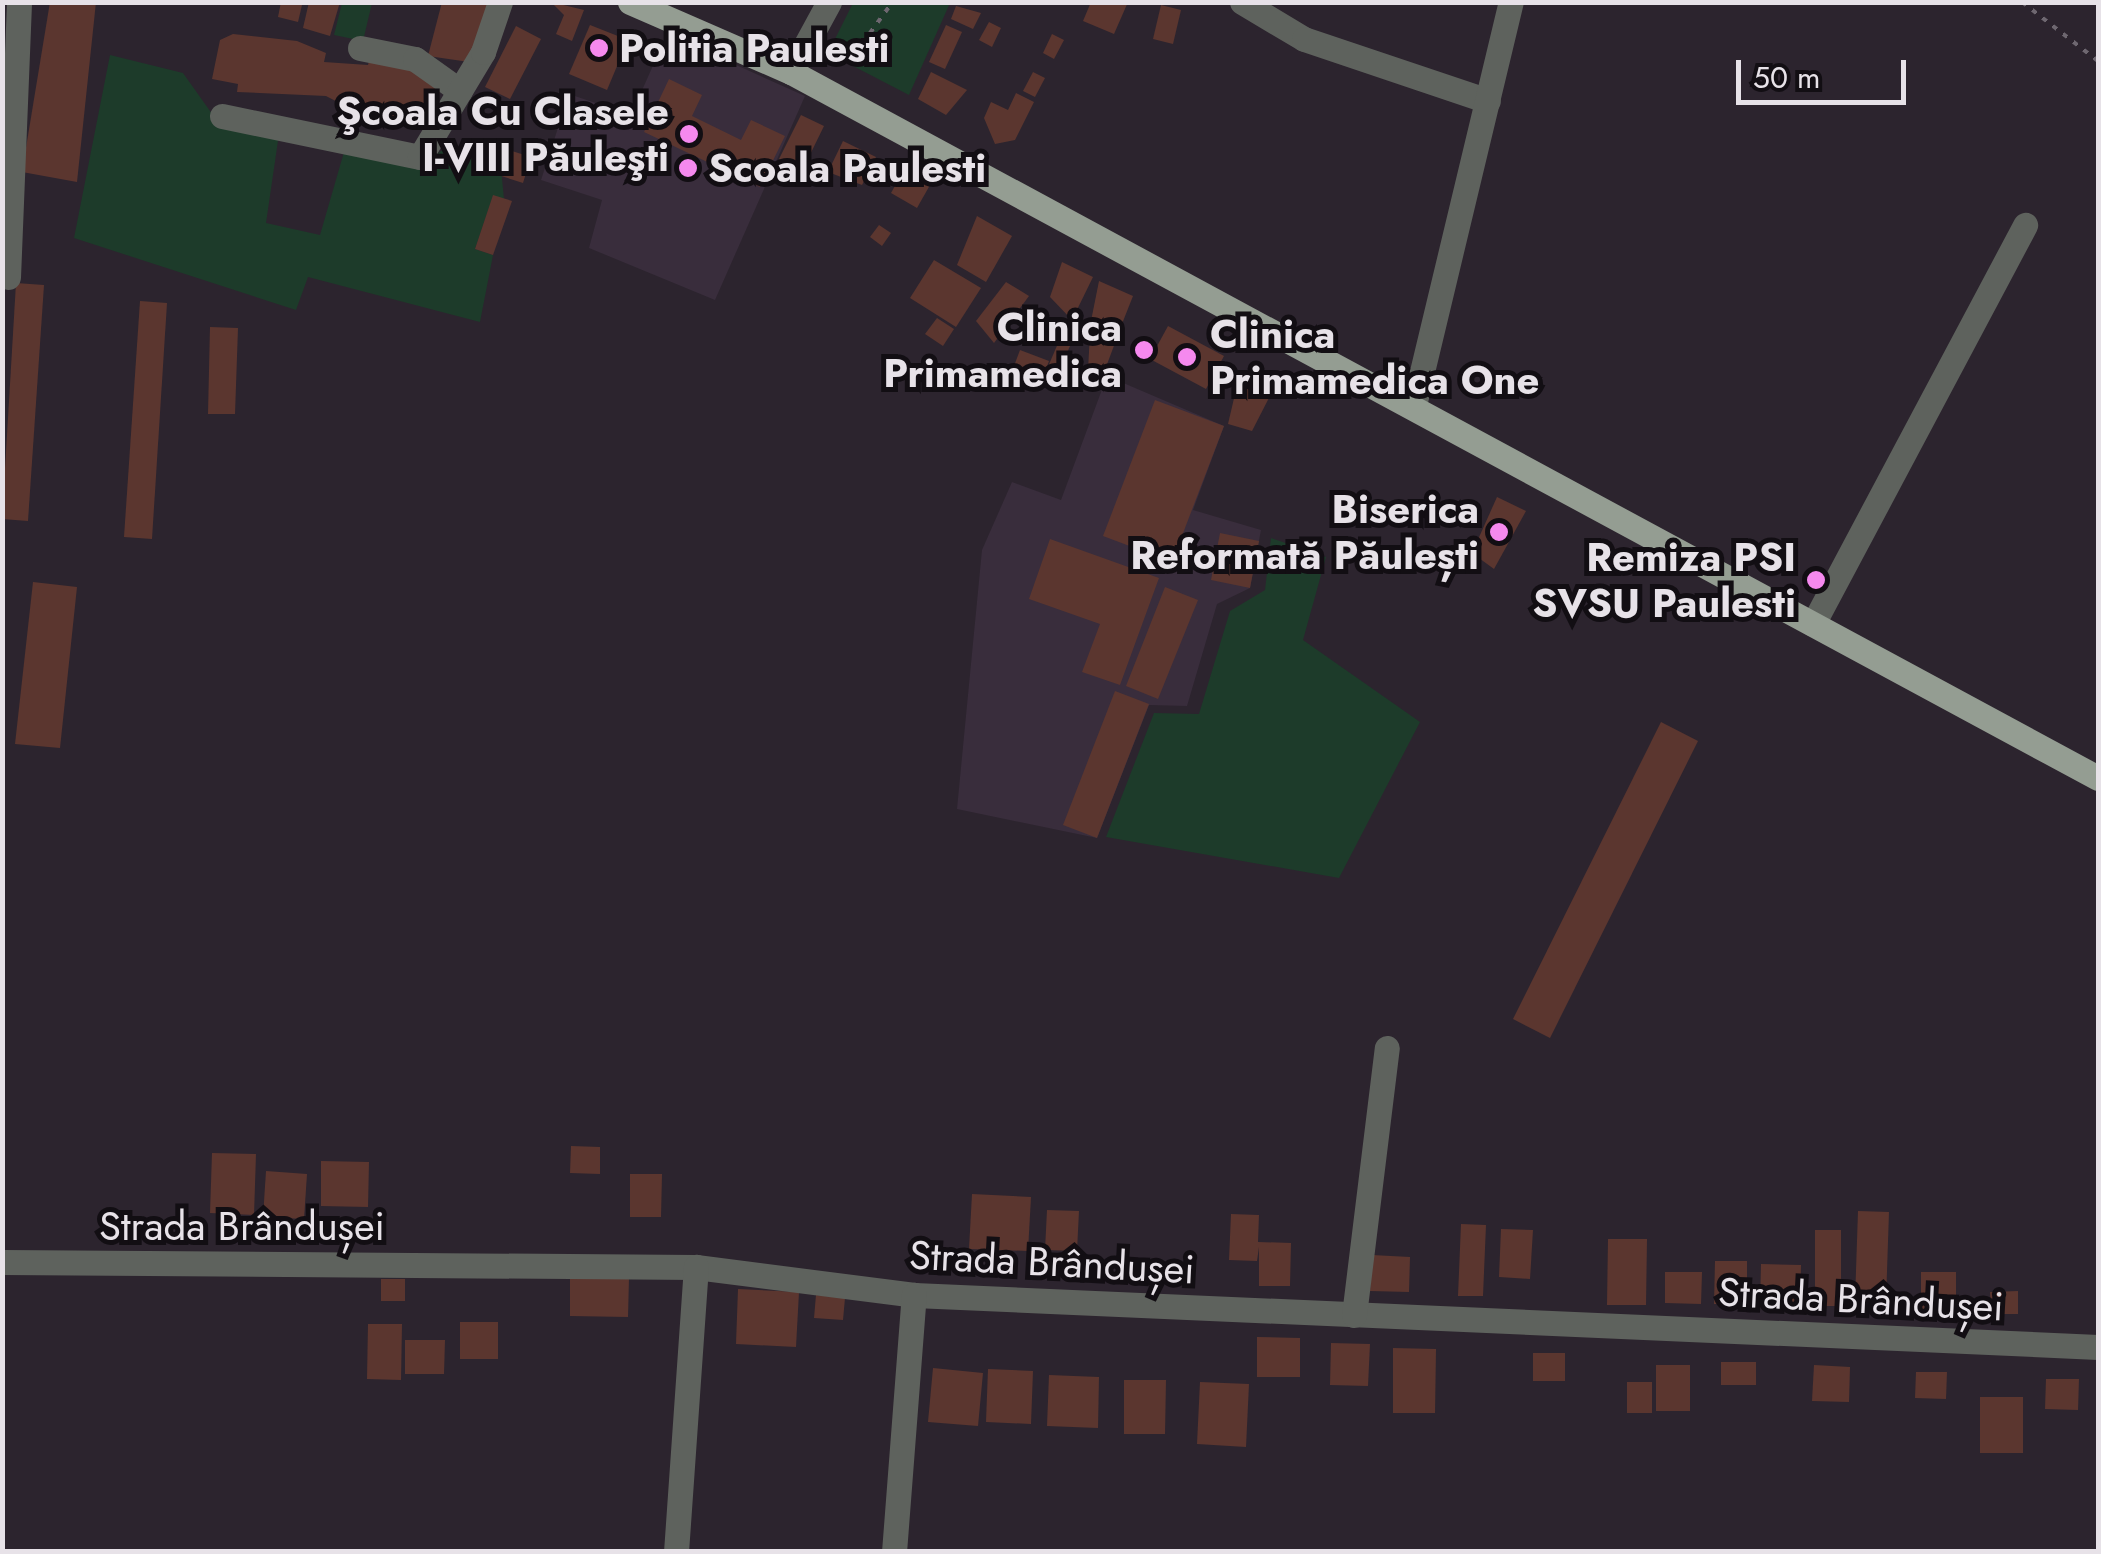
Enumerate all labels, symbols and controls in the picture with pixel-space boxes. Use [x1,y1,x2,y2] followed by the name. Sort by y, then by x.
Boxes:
[619,24,889,72] place label: Politia Paulesti
[588,37,610,59] marker: Politia Paulesti
[1741,40,1911,102] scale bar
[1753,56,1820,99] text: 50 m
[336,87,669,181] place label: Şcoala Cu Clasele I-VIII Păuleşti
[678,123,700,145] marker: Şcoala Cu Clasele I-VIII Păuleşti
[708,144,986,192] place label: Scoala Paulesti
[677,157,699,179] marker: Scoala Paulesti
[883,303,1122,397] place label: Clinica Primamedica
[1210,310,1539,404] place label: Clinica Primamedica One
[1131,337,1157,363] marker: Clinica Primamedica
[1174,344,1200,370] marker: Clinica Primamedica One
[1130,485,1479,579] place label: Biserica Reformată Păulești
[1488,521,1510,543] marker: Biserica Reformată Păulești
[1533,533,1796,627] place label: Remiza PSI SVSU Paulesti
[1805,569,1827,591] marker: Remiza PSI SVSU Paulesti
[99,1202,385,1250] street label: Strada Brândușei
[908,1231,1196,1293] street label: Strada Brândușei
[1717,1268,2005,1330] street label: Strada Brândușei

